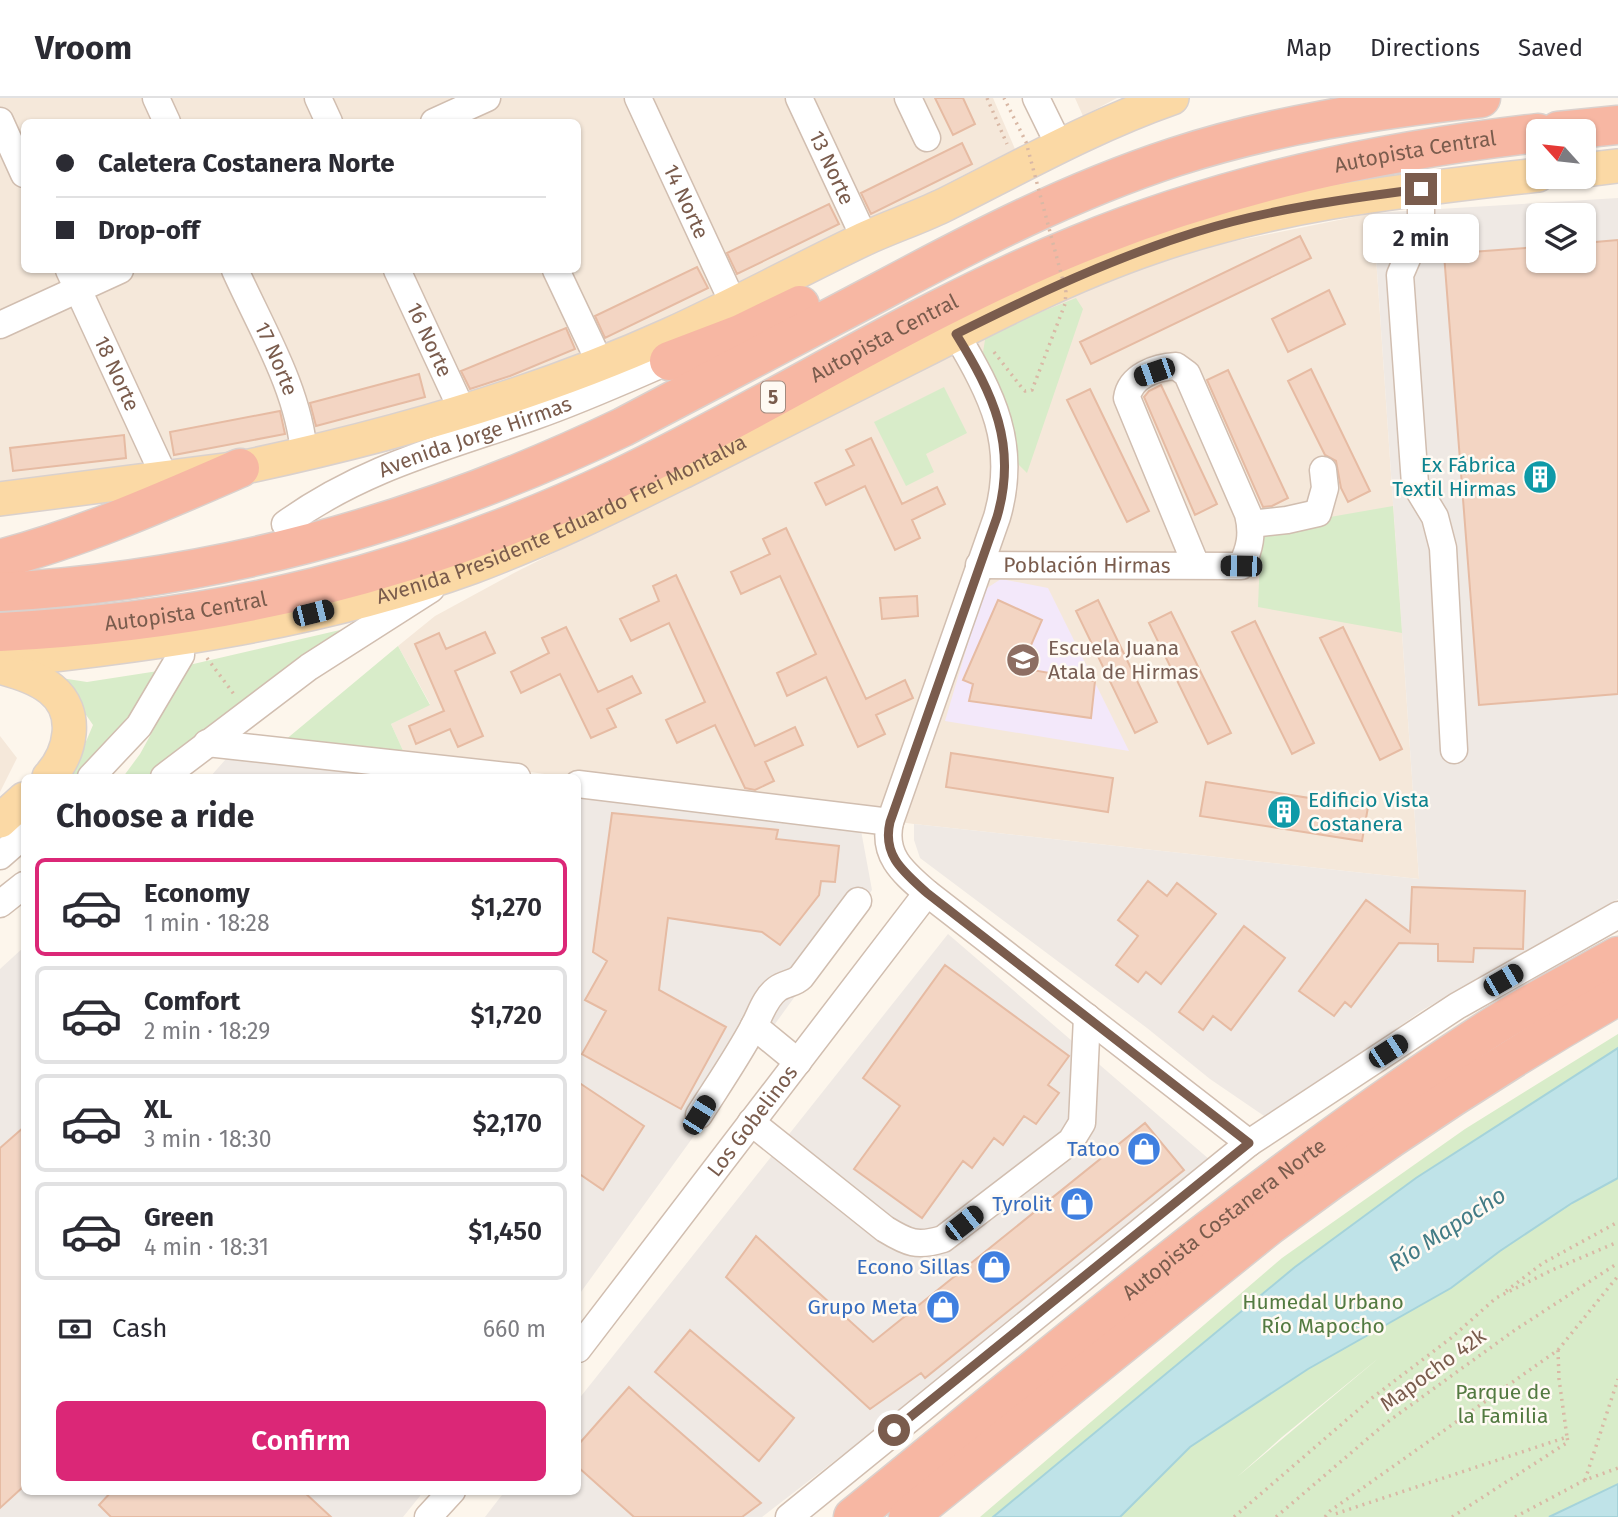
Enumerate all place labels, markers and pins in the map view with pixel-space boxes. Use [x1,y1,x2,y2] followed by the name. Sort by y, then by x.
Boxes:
[1392,452,1516,502] place label: Ex Fábrica Textil Hirmas
[1521,458,1559,496] building icon: Ex Fábrica Textil Hirmas
[1048,635,1199,685] place label: Escuela Juana Atala de Hirmas
[1004,641,1042,679] school or university icon: Escuela Juana Atala de Hirmas
[1308,787,1429,837] place label: Edificio Vista Costanera
[1265,793,1303,831] building icon: Edificio Vista Costanera
[1125,1130,1163,1168] shop icon: Tatoo
[1067,1136,1120,1162] place label: Tatoo
[1058,1185,1096,1223] shop icon: Tyrolit
[992,1191,1052,1217] place label: Tyrolit
[975,1248,1013,1286] shop icon: Econo Sillas
[857,1254,970,1280] place label: Econo Sillas
[924,1288,962,1326] shop icon: Grupo Meta
[807,1294,918,1320] place label: Grupo Meta

